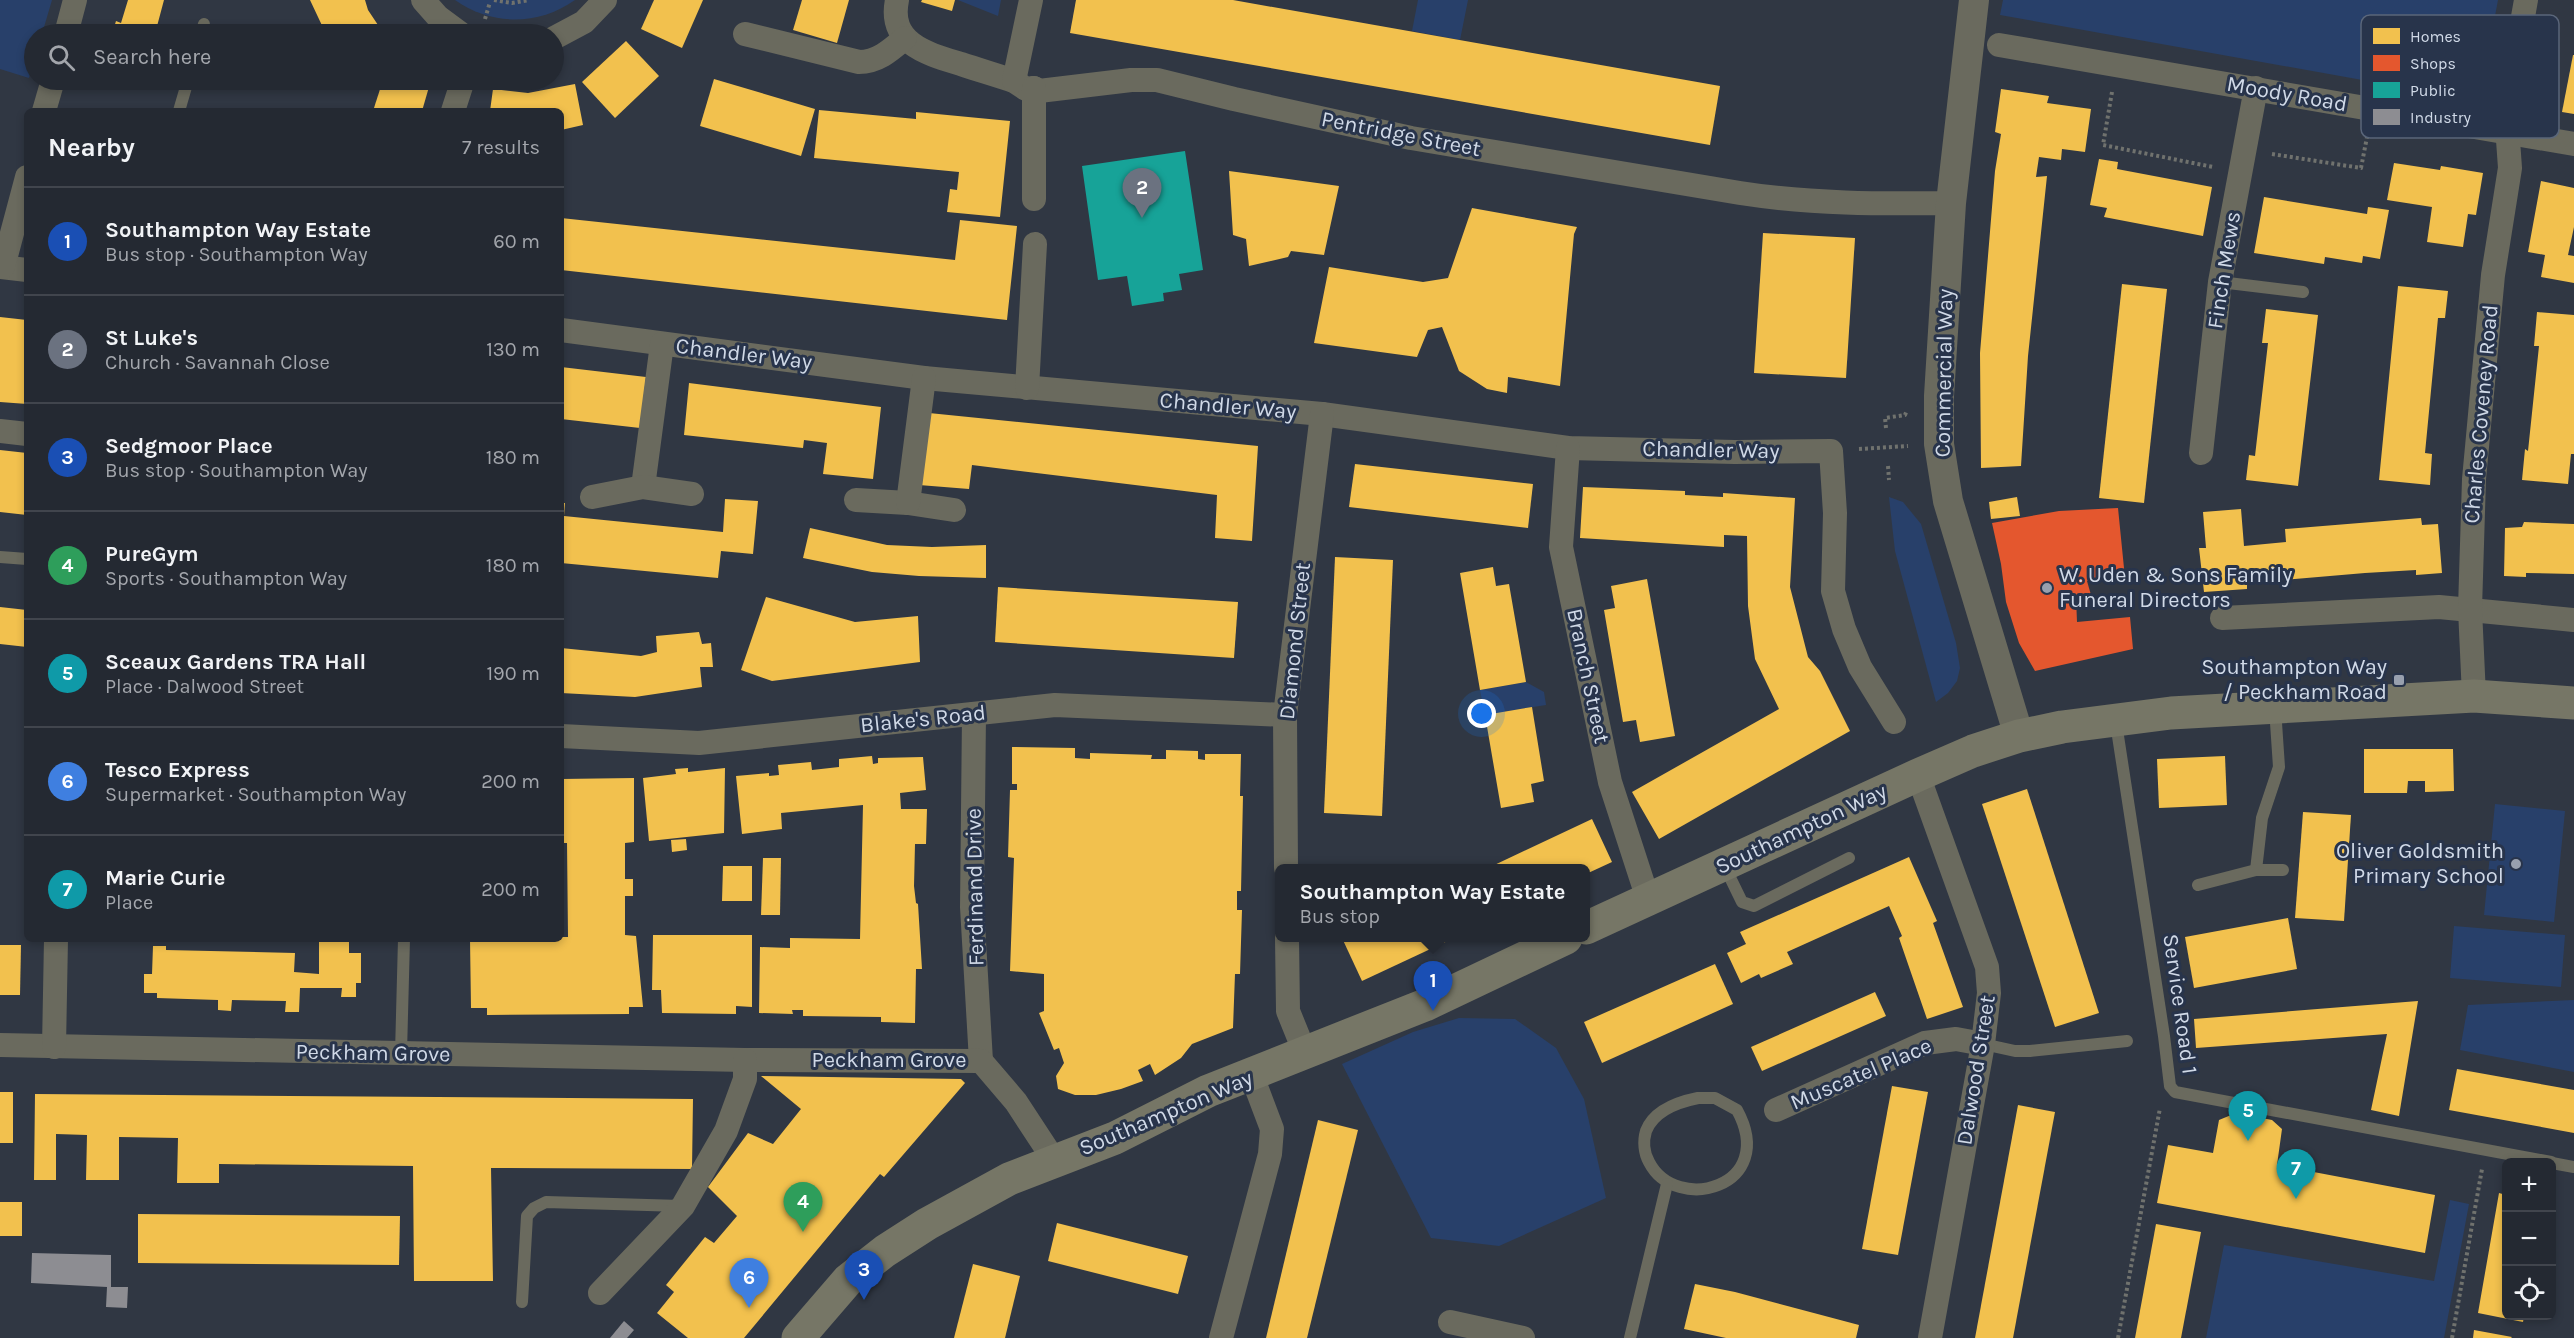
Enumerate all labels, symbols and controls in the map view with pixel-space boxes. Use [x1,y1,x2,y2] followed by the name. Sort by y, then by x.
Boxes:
[2361,15,2559,138] legend
[24,24,564,90] search box
[2410,27,2461,46] text: Homes
[45,41,78,74] icon: search
[93,44,211,70] text: Search here
[2410,54,2456,73] text: Shops
[2225,71,2349,117] street label: Moody Road
[2410,81,2456,100] text: Public
[1319,106,1483,162] street label: Pentridge Street
[2410,108,2472,127] text: Industry
[48,132,135,163] text: Nearby
[462,136,540,159] text: 7 results
[1122,168,1162,218] pin: 2
[2202,209,2246,331] street label: Finch Mews
[105,217,371,243] text: Southampton Way Estate
[64,230,71,253] text: 1
[493,230,540,253] text: 60 m
[105,243,367,266] text: Bus stop · Southampton Way
[1930,288,1958,458] street label: Commercial Way
[2458,303,2504,525] street label: Charles Coveney Road
[105,325,198,351] text: St Luke's
[674,333,814,375] street label: Chandler Way
[61,338,74,361] text: 2
[486,338,540,361] text: 130 m
[105,351,330,374] text: Church · Savannah Close
[1159,387,1297,425] street label: Chandler Way
[105,433,273,459] text: Sedgmoor Place
[1642,436,1780,464] street label: Chandler Way
[61,446,74,469] text: 3
[486,446,540,469] text: 180 m
[105,459,367,482] text: Bus stop · Southampton Way
[105,541,199,567] text: PureGym
[62,554,73,577] text: 4
[486,554,540,577] text: 180 m
[1274,561,1316,721] street label: Diamond Street
[2059,562,2292,613] place label: W. Uden & Sons Family Funeral Directors
[105,567,347,590] text: Sports · Southampton Way
[2040,581,2054,595] marker: W. Uden & Sons Family Funeral Directors
[1561,606,1615,746] street label: Branch Street
[105,649,366,675] text: Sceaux Gardens TRA Hall
[2201,654,2387,705] place label: Southampton Way / Peckham Road
[62,662,73,685] text: 5
[486,662,540,685] text: 190 m
[2392,673,2406,687] marker: Southampton Way / Peckham Road
[105,675,304,698] text: Place · Dalwood Street
[859,699,987,739] street label: Blake's Road
[1467,699,1496,728] your location
[105,757,250,783] text: Tesco Express
[61,770,74,793] text: 6
[481,770,540,793] text: 200 m
[1711,778,1891,880] street label: Southampton Way
[105,783,406,806] text: Supermarket · Southampton Way
[961,808,989,966] street label: Ferdinand Drive
[2336,838,2504,889] place label: Oliver Goldsmith Primary School
[2509,857,2523,871] marker: Oliver Goldsmith Primary School
[1275,864,1590,942] popup
[105,865,225,891] text: Marie Curie
[63,878,72,901] text: 7
[481,878,540,901] text: 200 m
[1299,879,1566,905] text: Southampton Way Estate
[105,891,153,914] text: Place
[1299,905,1380,928] text: Bus stop
[2157,932,2203,1076] street label: Service Road 1
[1414,962,1452,1011] pin: 1
[1951,993,2001,1147] street label: Dalwood Street
[1786,1033,1936,1115] street label: Muscatel Place
[295,1039,451,1067] street label: Peckham Grove
[812,1047,966,1073] street label: Peckham Grove
[1075,1065,1257,1161] street label: Southampton Way
[2228,1092,2268,1141] pin: 5
[2276,1150,2316,1199] pin: 7
[2502,1158,2556,1320] map controls
[2502,1158,2556,1212] button: +
[784,1182,822,1232] pin: 4
[2502,1212,2556,1266] button: −
[844,1250,884,1300] pin: 3
[730,1258,768,1308] pin: 6
[2502,1266,2556,1320] button: locate

